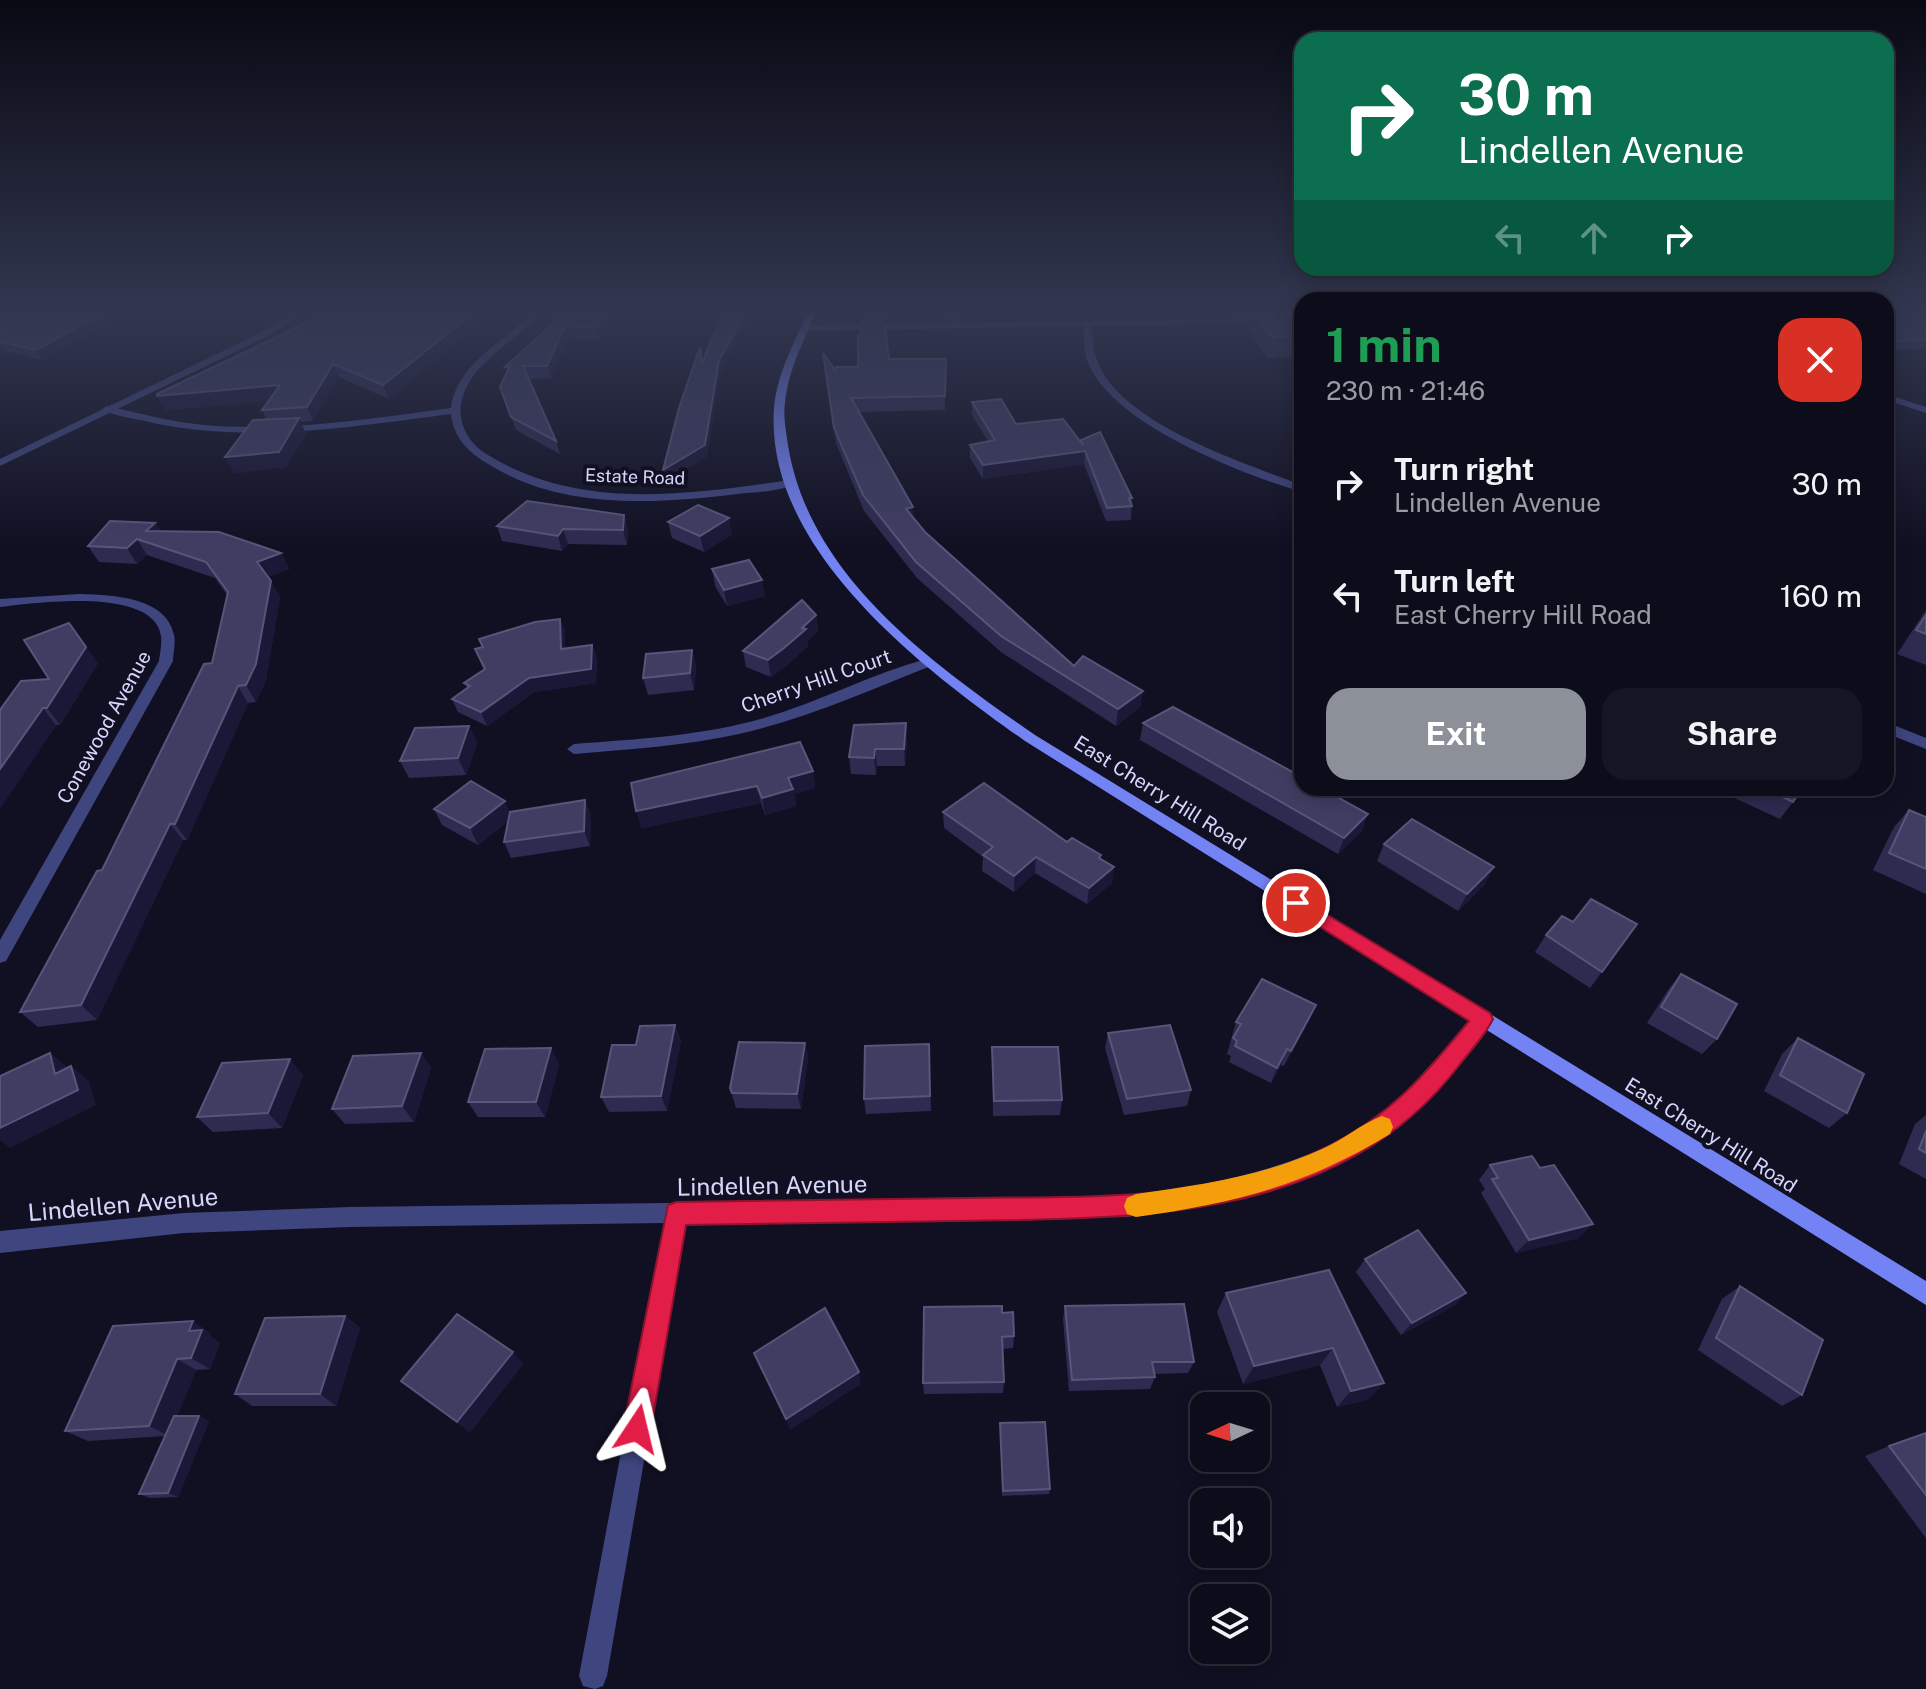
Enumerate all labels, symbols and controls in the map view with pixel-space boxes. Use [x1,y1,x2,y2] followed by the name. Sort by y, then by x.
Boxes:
[1458,62,1594,128] text: 30 m
[1326,64,1430,168] icon: right
[1458,129,1745,171] text: Lindellen Avenue
[1488,216,1532,260] icon: left
[1572,216,1616,260] icon: ahead
[1656,216,1700,260] icon: right
[1326,316,1442,373] text: 1 min
[1778,318,1862,402] button: close
[1326,375,1485,406] text: 230 m · 21:46
[1394,451,1534,487] text: Turn right
[1326,462,1370,506] icon: right
[585,464,685,489] street label: Estate Road
[1792,466,1862,502] text: 30 m
[1394,487,1601,518] text: Lindellen Avenue
[1394,563,1515,599] text: Turn left
[1326,574,1370,618] icon: left
[1780,578,1862,614] text: 160 m
[1394,599,1652,630] text: East Cherry Hill Road
[738,644,894,718] street label: Cherry Hill Court
[52,646,156,808] street label: Conewood Avenue
[1326,688,1586,780] button: Exit
[1602,688,1862,780] button: Share
[1070,730,1250,856] street label: East Cherry Hill Road
[1262,869,1330,937] pin
[1274,881,1318,925] icon: arrive
[1621,1072,1801,1198] street label: East Cherry Hill Road
[676,1169,868,1201] street label: Lindellen Avenue
[27,1182,219,1226] street label: Lindellen Avenue
[595,1387,679,1471] position arrow
[1190,1392,1270,1472] north arrow
[1190,1392,1270,1664] map controls
[1190,1488,1270,1568] button: sound
[1190,1584,1270,1664] button: layers

